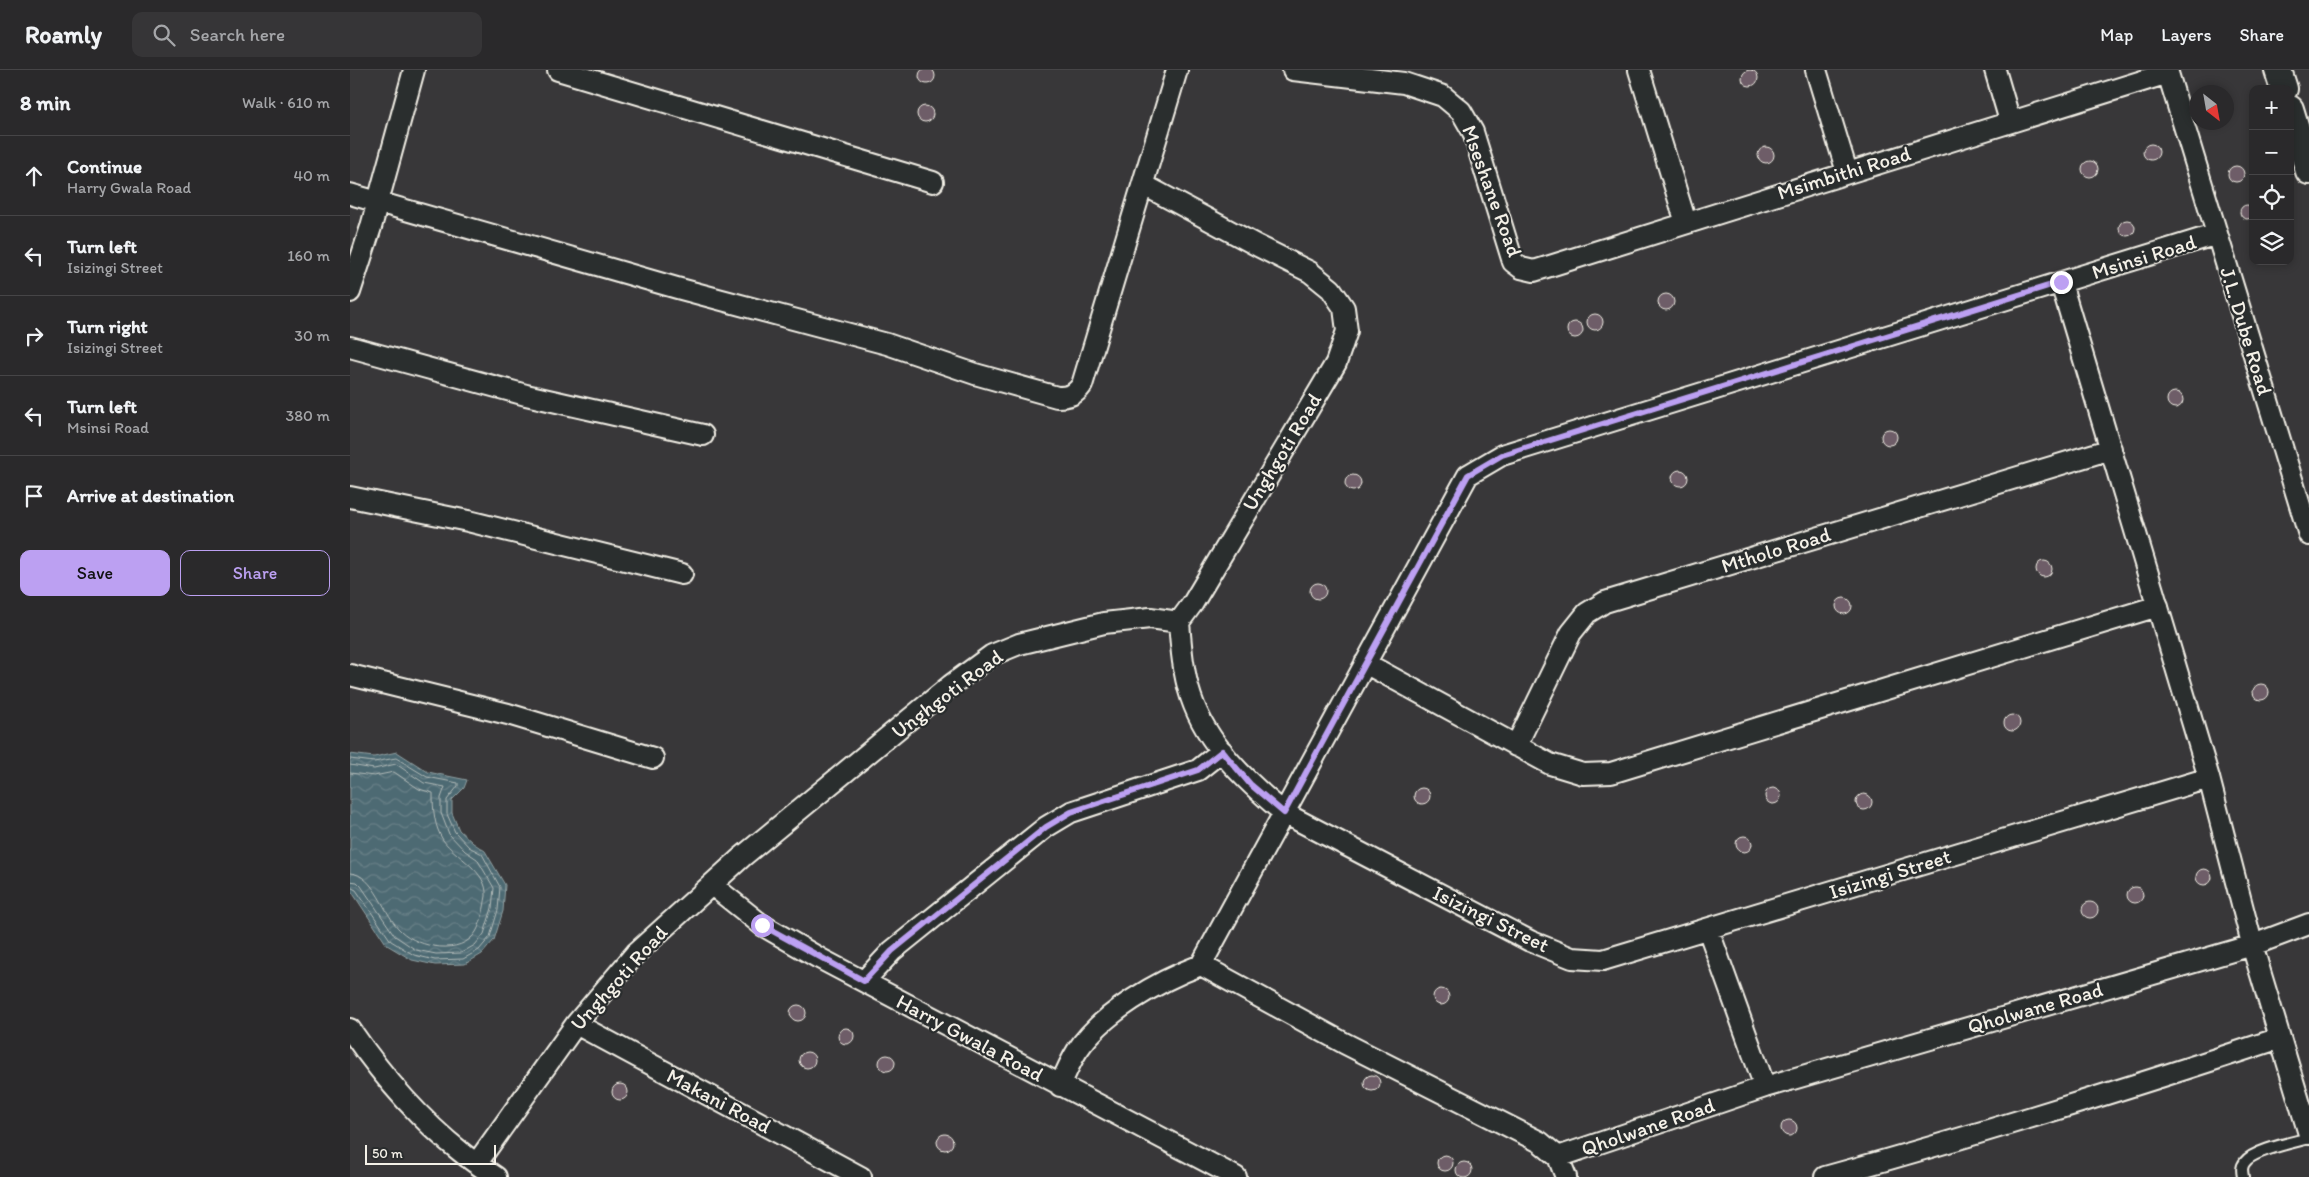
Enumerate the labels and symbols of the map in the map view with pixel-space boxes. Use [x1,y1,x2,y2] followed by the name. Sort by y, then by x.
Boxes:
[2189,85,2234,130] north arrow
[1457,122,1528,260] street label: Mseshane Road
[1774,140,1914,205] street label: Msimbithi Road
[2089,229,2199,284] street label: Msinsi Road
[2215,264,2278,398] street label: J.L. Dube Road
[2050,271,2073,294] route end
[1237,388,1327,515] street label: Unghgoti Road
[1718,521,1834,578] street label: Mtholo Road
[886,643,1008,744] street label: Unghgoti Road
[1826,843,1954,904] street label: Isizingi Street
[1429,880,1553,957] street label: Isizingi Street
[751,914,774,937] route start
[565,920,673,1035] street label: Unghgoti Road
[1964,976,2105,1039] street label: Qholwane Road
[892,988,1049,1087] street label: Harry Gwala Road
[663,1063,776,1139] street label: Makani Road
[1578,1092,1718,1161] street label: Qholwane Road
[365,1142,496,1165] scale bar

